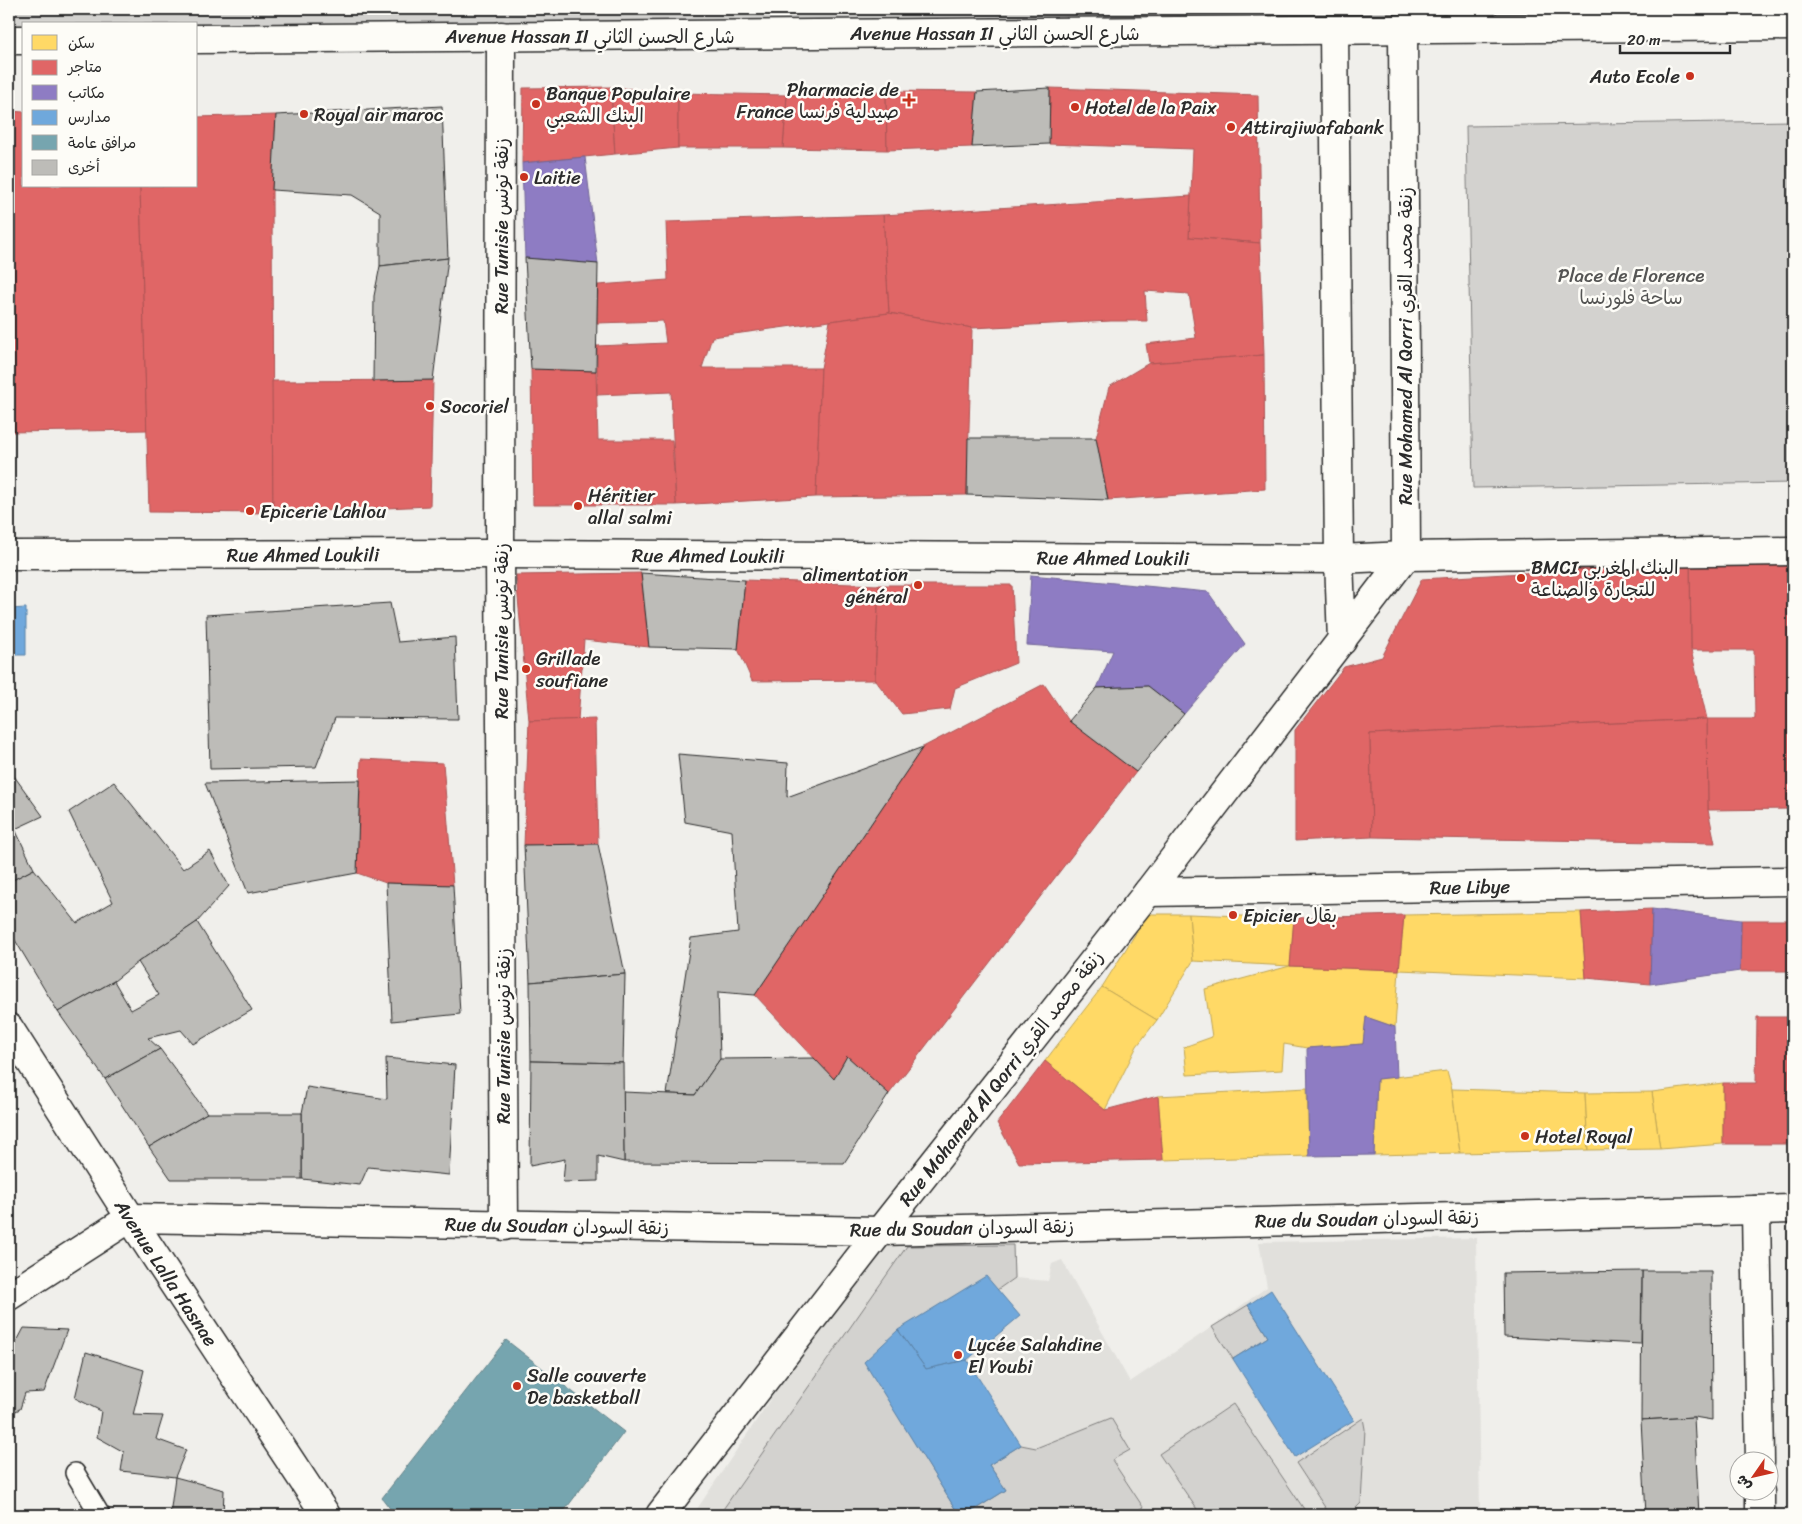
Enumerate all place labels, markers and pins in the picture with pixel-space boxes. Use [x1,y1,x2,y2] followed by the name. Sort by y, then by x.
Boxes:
[1589,60,1680,93] place label: Auto Ecole
[1684,70,1696,82] marker: Auto Ecole
[737,73,899,128] place label: Pharmacie de France صيدلية فرنسا
[546,77,691,132] place label: Banque Populaire البنك الشعبي
[1085,91,1217,124] place label: Hotel de la Paix
[903,94,915,106] marker: Pharmacie de France صيدلية فرنسا
[314,98,444,131] place label: Royal air maroc
[530,98,542,110] marker: Banque Populaire البنك الشعبي
[1069,101,1081,113] marker: Hotel de la Paix
[298,108,310,120] marker: Royal air maroc
[1240,111,1385,144] place label: Attirajiwafabank
[1225,121,1237,133] marker: Attirajiwafabank
[534,161,581,194] place label: Laitie
[518,171,530,183] marker: Laitie
[440,390,510,423] place label: Socoriel
[424,400,436,412] marker: Socoriel
[588,479,673,534] place label: Héritier allal salmi
[260,495,386,528] place label: Epicerie Lahlou
[572,500,584,512] marker: Héritier allal salmi
[244,505,256,517] marker: Epicerie Lahlou
[1531,551,1679,606] place label: BMCI البنك المغربي للتجارة والصناعة
[803,558,909,613] place label: alimentation général
[1515,572,1527,584] marker: BMCI البنك المغربي للتجارة والصناعة
[912,579,924,591] marker: alimentation général
[535,642,608,697] place label: Grillade soufiane
[520,663,532,675] marker: Grillade soufiane
[1243,899,1337,932] place label: Epicier بقال
[1227,909,1239,921] marker: Epicier بقال
[1535,1120,1633,1153] place label: Hotel Royal
[1519,1130,1531,1142] marker: Hotel Royal
[968,1328,1103,1383] place label: Lycée Salahdine El Youbi
[952,1349,964,1361] marker: Lycée Salahdine El Youbi
[527,1359,646,1414] place label: Salle couverte De basketball
[511,1380,523,1392] marker: Salle couverte De basketball

